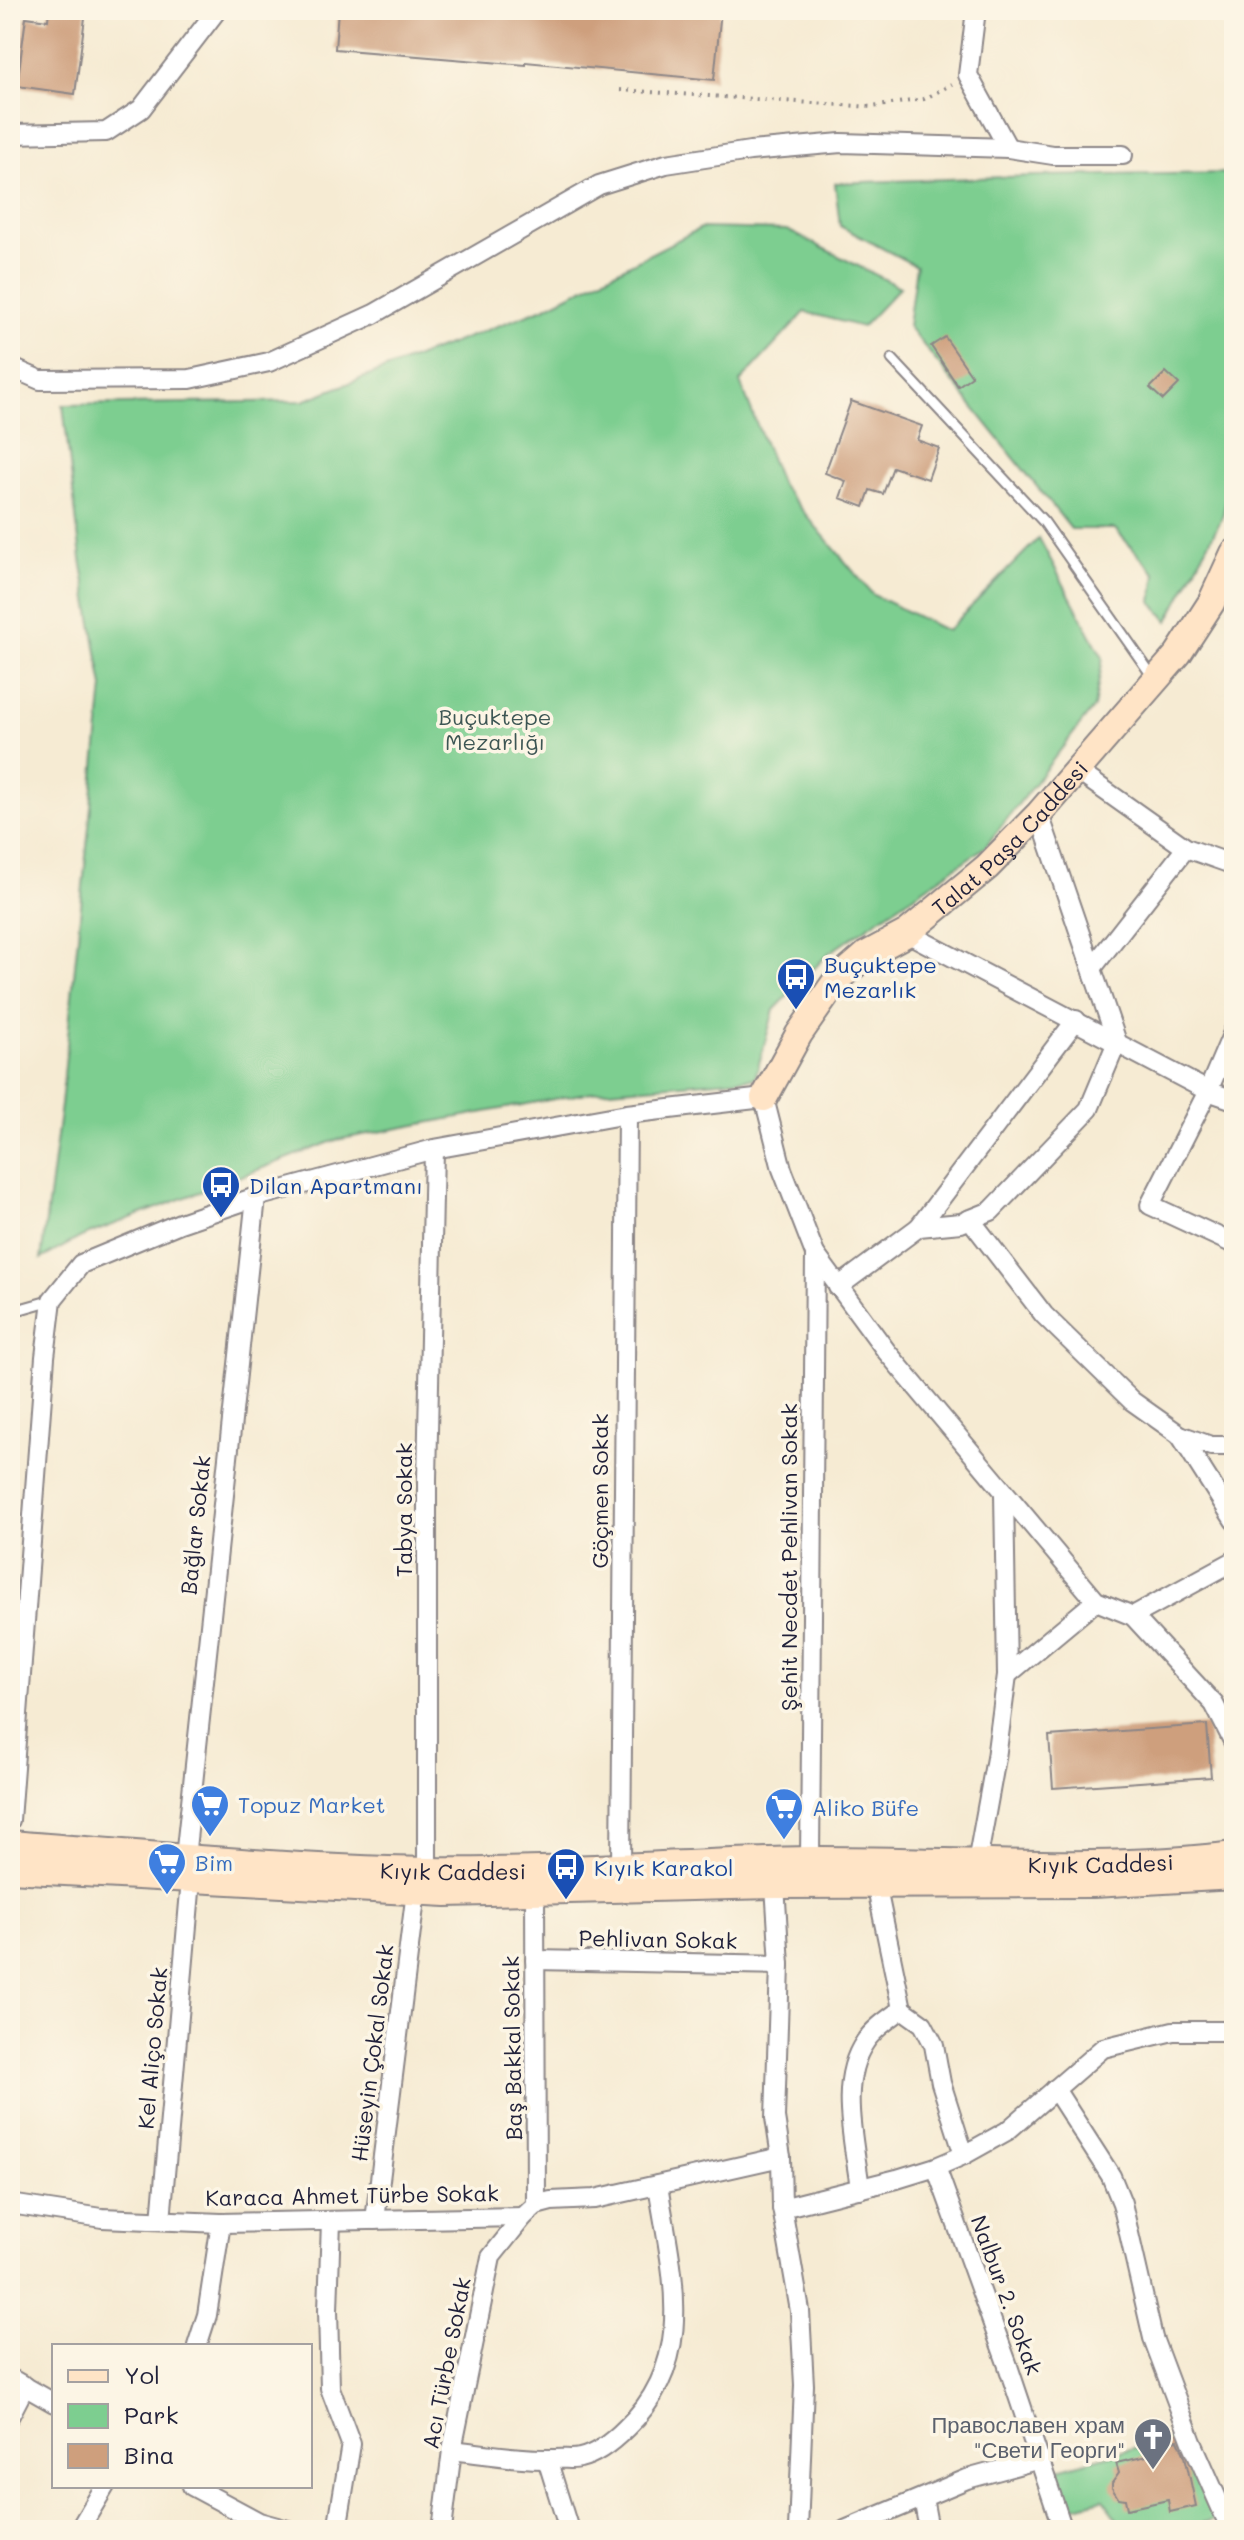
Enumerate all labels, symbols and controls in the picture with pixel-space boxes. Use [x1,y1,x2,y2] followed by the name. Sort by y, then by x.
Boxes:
[439,702,551,756] park label: Buçuktepe Mezarlığı
[925,754,1094,921] street label: Talat Paşa Caddesi
[824,950,937,1004] place label: Buçuktepe Mezarlık
[775,956,817,1011] bus stop icon: Buçuktepe Mezarlık
[200,1164,242,1219] bus stop icon: Dilan Apartmanı
[249,1171,423,1200] place label: Dilan Apartmanı
[774,1403,803,1711] street label: Şehit Necdet Pehlivan Sokak
[585,1413,614,1569] street label: Göçmen Sokak
[389,1443,418,1577] street label: Tabya Sokak
[173,1454,217,1596] street label: Bağlar Sokak
[189,1783,231,1838] supermarket icon: Topuz Market
[763,1786,805,1841] supermarket icon: Aliko Büfe
[238,1790,385,1819] place label: Topuz Market
[812,1793,919,1822] place label: Aliko Büfe
[146,1841,188,1896] supermarket icon: Bim
[545,1846,587,1901] bus stop icon: Kıyık Karakol
[1028,1846,1175,1879] street label: Kıyık Caddesi
[195,1848,233,1877] place label: Bim
[594,1853,733,1882] place label: Kıyık Karakol
[380,1855,526,1886] street label: Kıyık Caddesi
[578,1923,738,1955] street label: Pehlivan Sokak
[344,1943,400,2163] street label: Hüseyin Çokal Sokak
[496,1955,528,2141] street label: Baş Bakkal Sokak
[130,1966,174,2130] street label: Kel Aliço Sokak
[205,2178,499,2212] street label: Karaca Ahmet Türbe Sokak
[965,2211,1049,2379] street label: Nalbur 2. Sokak
[415,2275,477,2451] street label: Acı Türbe Sokak
[52,2344,312,2488] legend
[124,2359,160,2390] text: Yol
[124,2399,178,2430] text: Park
[932,2410,1125,2464] place label: Православен храм "Свети Георги"
[1132,2416,1174,2471] church icon: Православен храм "Свети Георги"
[124,2439,175,2470] text: Bina

